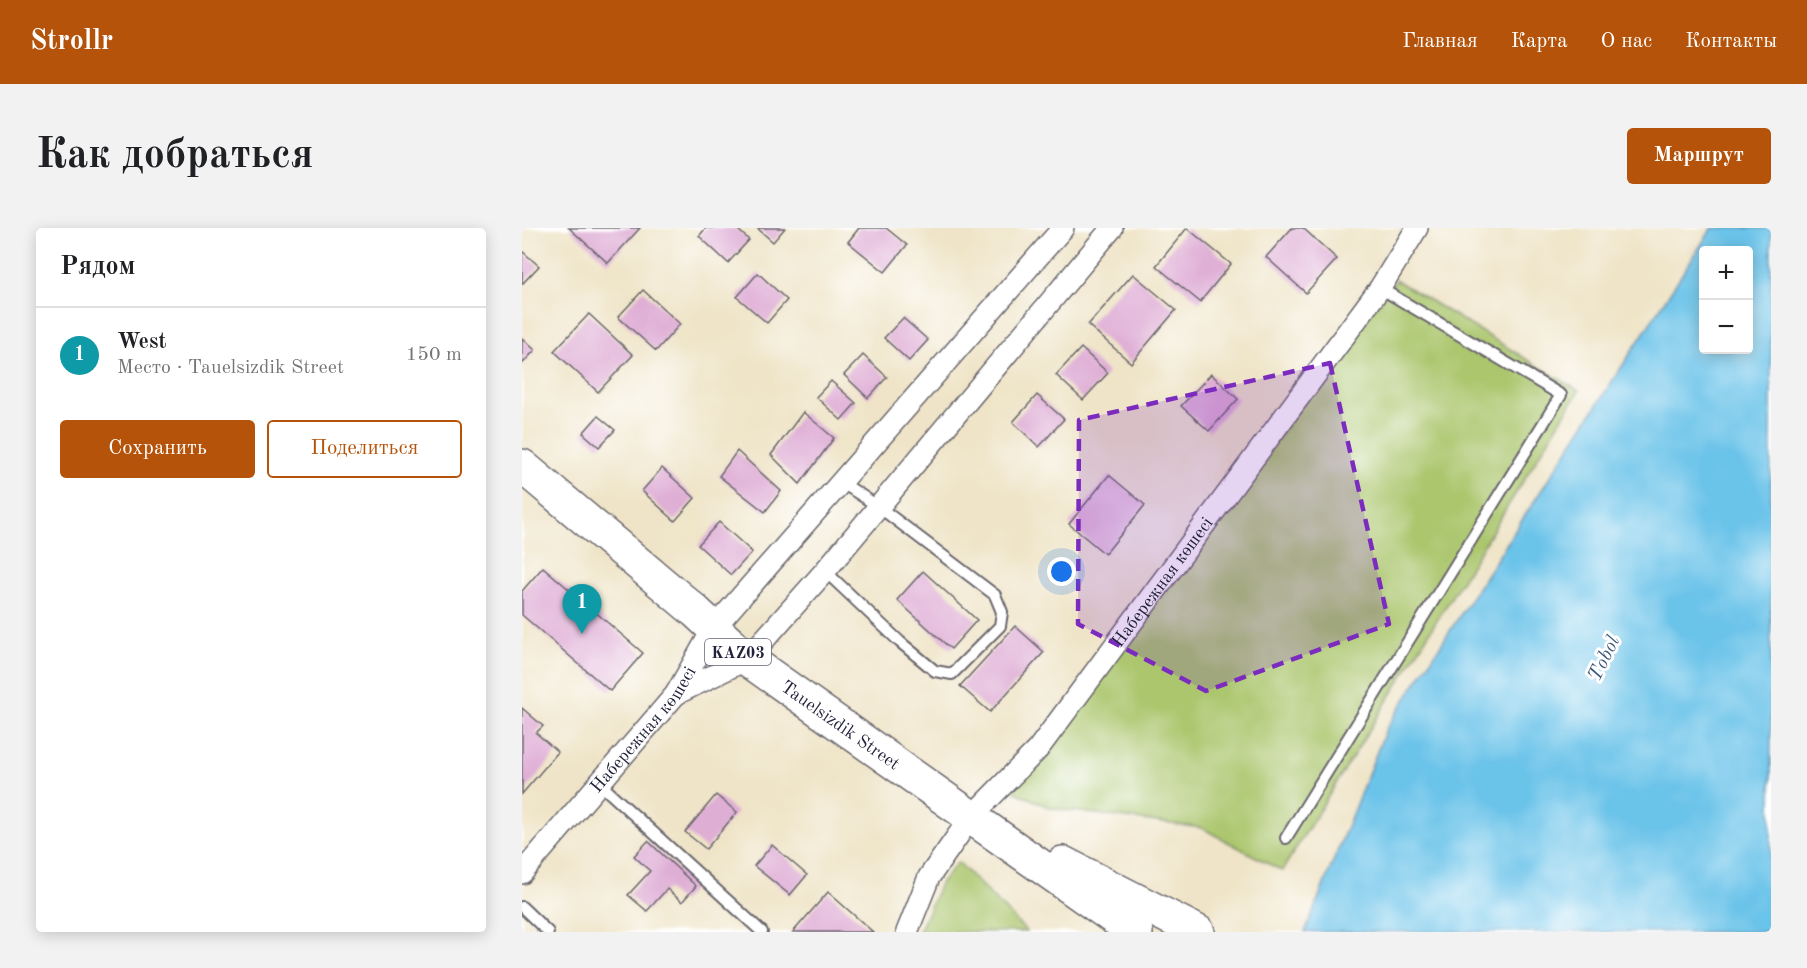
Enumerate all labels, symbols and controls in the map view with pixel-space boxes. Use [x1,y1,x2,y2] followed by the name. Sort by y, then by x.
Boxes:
[30,28,113,56] text: Strollr
[1402,31,1478,52] text: Главная
[1511,31,1568,52] text: Карта
[1601,31,1652,52] text: О нас
[1685,31,1777,52] text: Контакты
[1627,128,1771,184] button: Маршрут
[36,135,313,177] text: Как добраться
[1699,246,1753,354] map controls
[1699,246,1753,300] button: +
[60,254,135,280] text: Рядом
[1699,300,1753,354] button: −
[117,331,166,353] text: West
[74,345,85,365] text: 1
[406,345,462,365] text: 150 m
[117,358,344,378] text: Место · Tauelsіzdіk Street
[60,420,255,478] button: Сохранить
[267,420,462,478] button: Поделиться
[1109,514,1217,651] street label: Набережная көшесі
[1047,557,1076,586] your location
[562,584,602,634] pin: 1
[1585,633,1624,685] water label: Tobol
[705,639,771,665] road number: KАZ03
[587,664,700,796] street label: Набережная көшесі
[777,678,903,774] street label: Tauelsіzdіk Street

